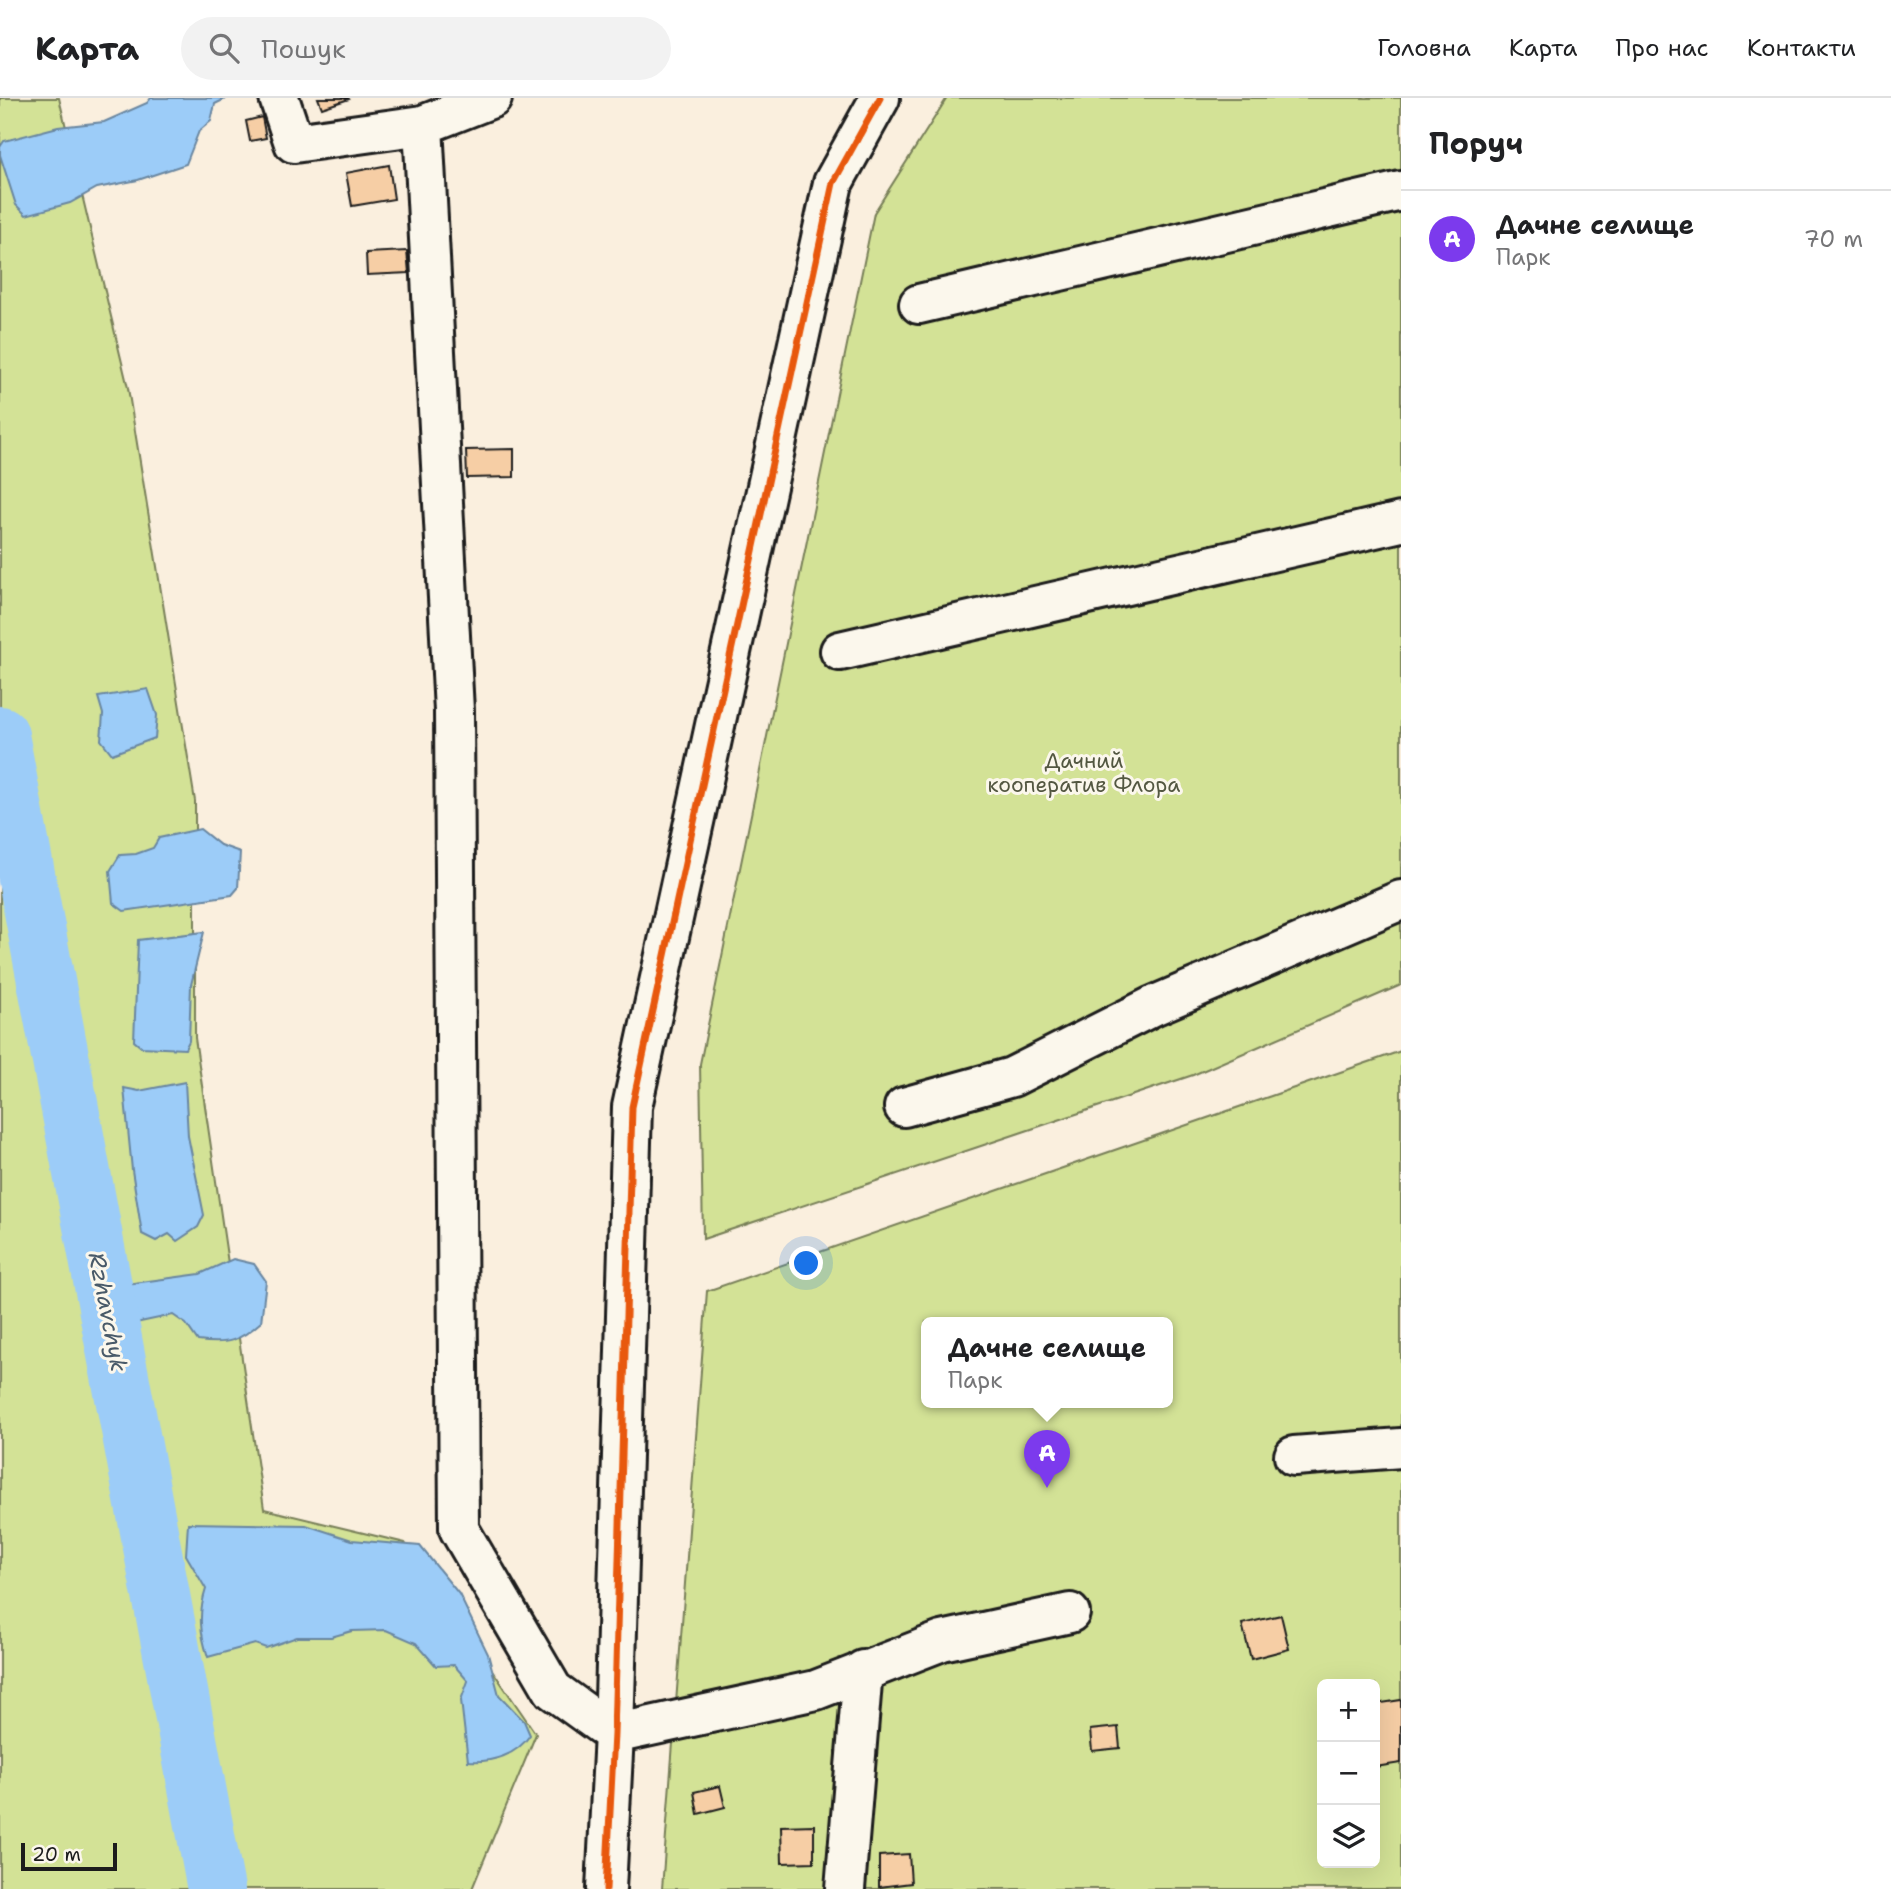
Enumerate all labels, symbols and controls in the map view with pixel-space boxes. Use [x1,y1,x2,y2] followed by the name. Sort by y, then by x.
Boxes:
[181,17,671,80] search box
[35,26,139,71] text: Карта
[205,29,243,67] icon: search
[261,31,346,66] text: Пошук
[1377,32,1471,64] text: Головна
[1509,32,1578,64] text: Карта
[1616,32,1709,64] text: Про нас
[1747,32,1856,64] text: Контакти
[1429,123,1523,164] text: Поруч
[1496,207,1694,242] text: Дачне селище
[1443,224,1461,254] text: A
[1804,224,1863,254] text: 70 m
[1496,242,1551,272] text: Парк
[988,747,1180,799] park label: Дачний кооператив Флора
[789,1246,823,1280] your location
[82,1250,134,1374] water label: Rzhavchyk
[921,1317,1173,1408] popup
[948,1330,1146,1365] text: Дачне селище
[948,1365,1002,1395] text: Парк
[1024,1430,1070,1488] pin: A
[1317,1679,1380,1868] map controls
[1317,1679,1380,1742] button: +
[1317,1742,1380,1805] button: −
[1317,1805,1380,1868] button: layers
[21,1840,117,1872] scale bar
[32,1842,81,1867] text: 20 m

